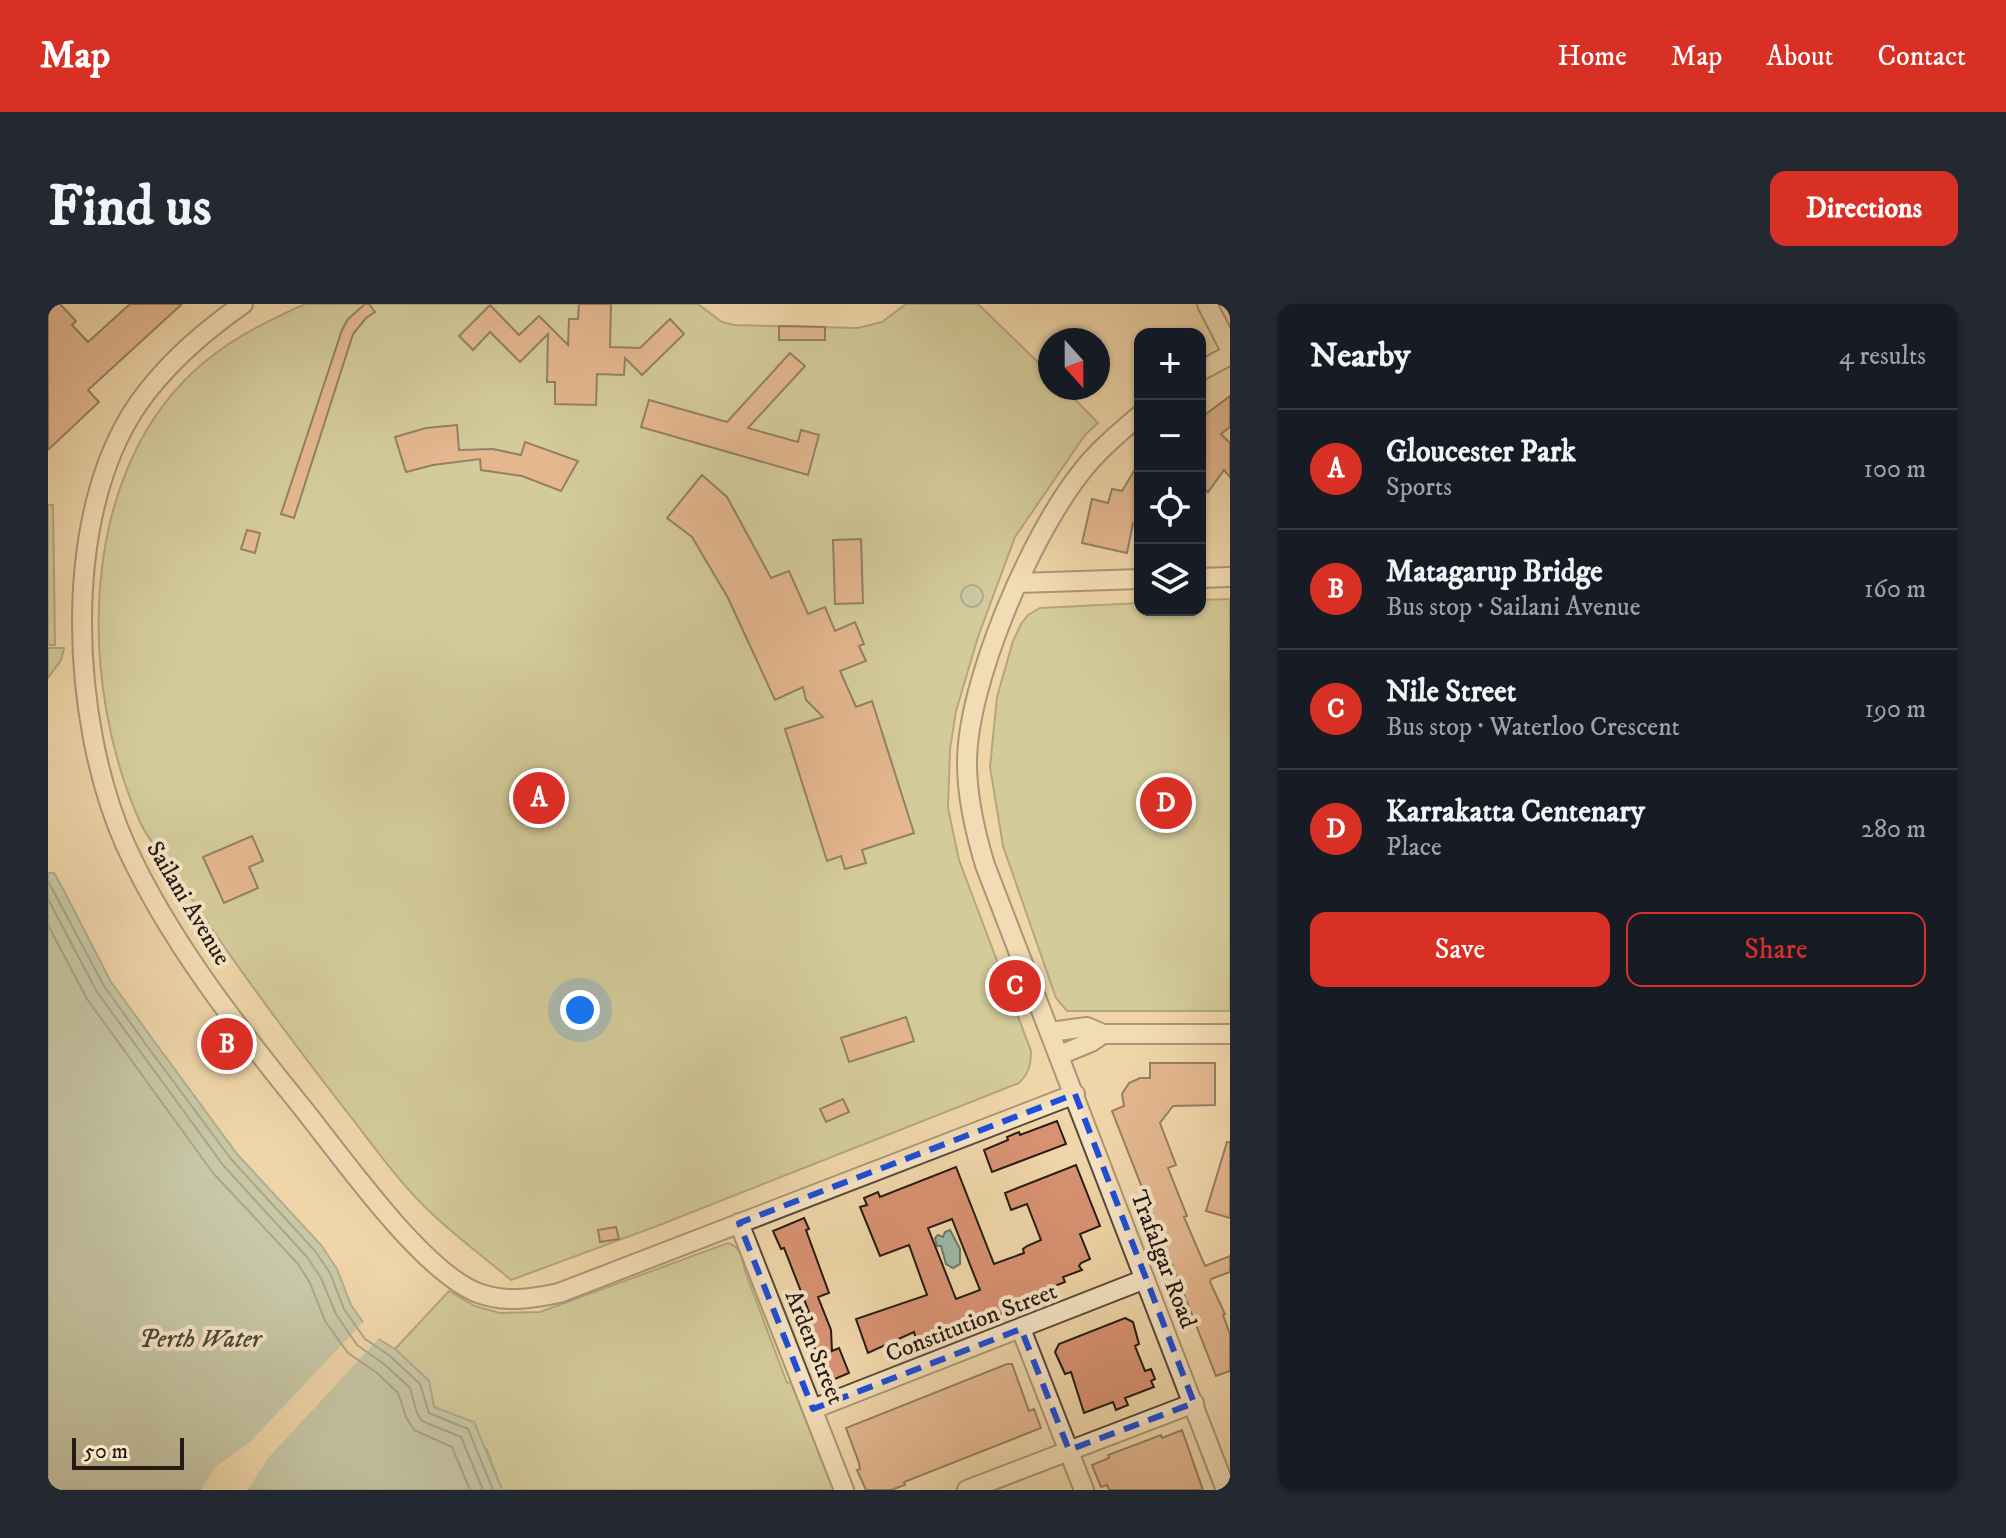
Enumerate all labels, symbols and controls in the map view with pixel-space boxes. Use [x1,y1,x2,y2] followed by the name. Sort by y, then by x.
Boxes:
[40,32,110,80] text: Map
[1558,39,1627,74] text: Home
[1671,39,1722,74] text: Map
[1766,39,1833,74] text: About
[1877,39,1966,74] text: Contact
[1770,171,1958,246] button: Directions
[48,173,212,243] text: Find us
[1038,328,1110,400] north arrow
[1134,328,1206,616] map controls
[1134,328,1206,400] button: +
[1310,335,1411,377] text: Nearby
[1839,340,1926,373] text: 4 results
[1134,400,1206,472] button: −
[1386,434,1576,471] text: Gloucester Park
[1328,453,1344,486] text: A
[1863,453,1926,486] text: 100 m
[1386,471,1452,504] text: Sports
[1134,472,1206,544] button: locate
[1134,544,1206,616] button: layers
[1386,554,1603,591] text: Matagarup Bridge
[1328,573,1344,606] text: B
[1864,573,1926,606] text: 160 m
[1386,591,1640,624] text: Bus stop · Sailani Avenue
[1386,674,1516,711] text: Nile Street
[1327,693,1345,726] text: C
[1864,693,1926,726] text: 190 m
[1386,711,1680,744] text: Bus stop · Waterloo Crescent
[513,768,565,828] pin: A
[1140,773,1192,833] pin: D
[1386,794,1645,831] text: Karrakatta Centenary
[1326,813,1346,846] text: D
[1861,813,1926,846] text: 280 m
[1386,831,1442,864] text: Place
[139,836,237,971] street label: Sailani Avenue
[1310,912,1610,987] button: Save
[1626,912,1926,987] button: Share
[989,956,1041,1016] pin: C
[560,990,600,1030] your location
[201,1014,253,1074] pin: B
[1123,1186,1203,1333] street label: Trafalgar Road
[881,1276,1062,1369] street label: Constitution Street
[778,1286,851,1409] street label: Arden Street
[139,1323,263,1356] water label: Perth Water
[72,1434,184,1470] scale bar
[84,1438,128,1465] text: 50 m

